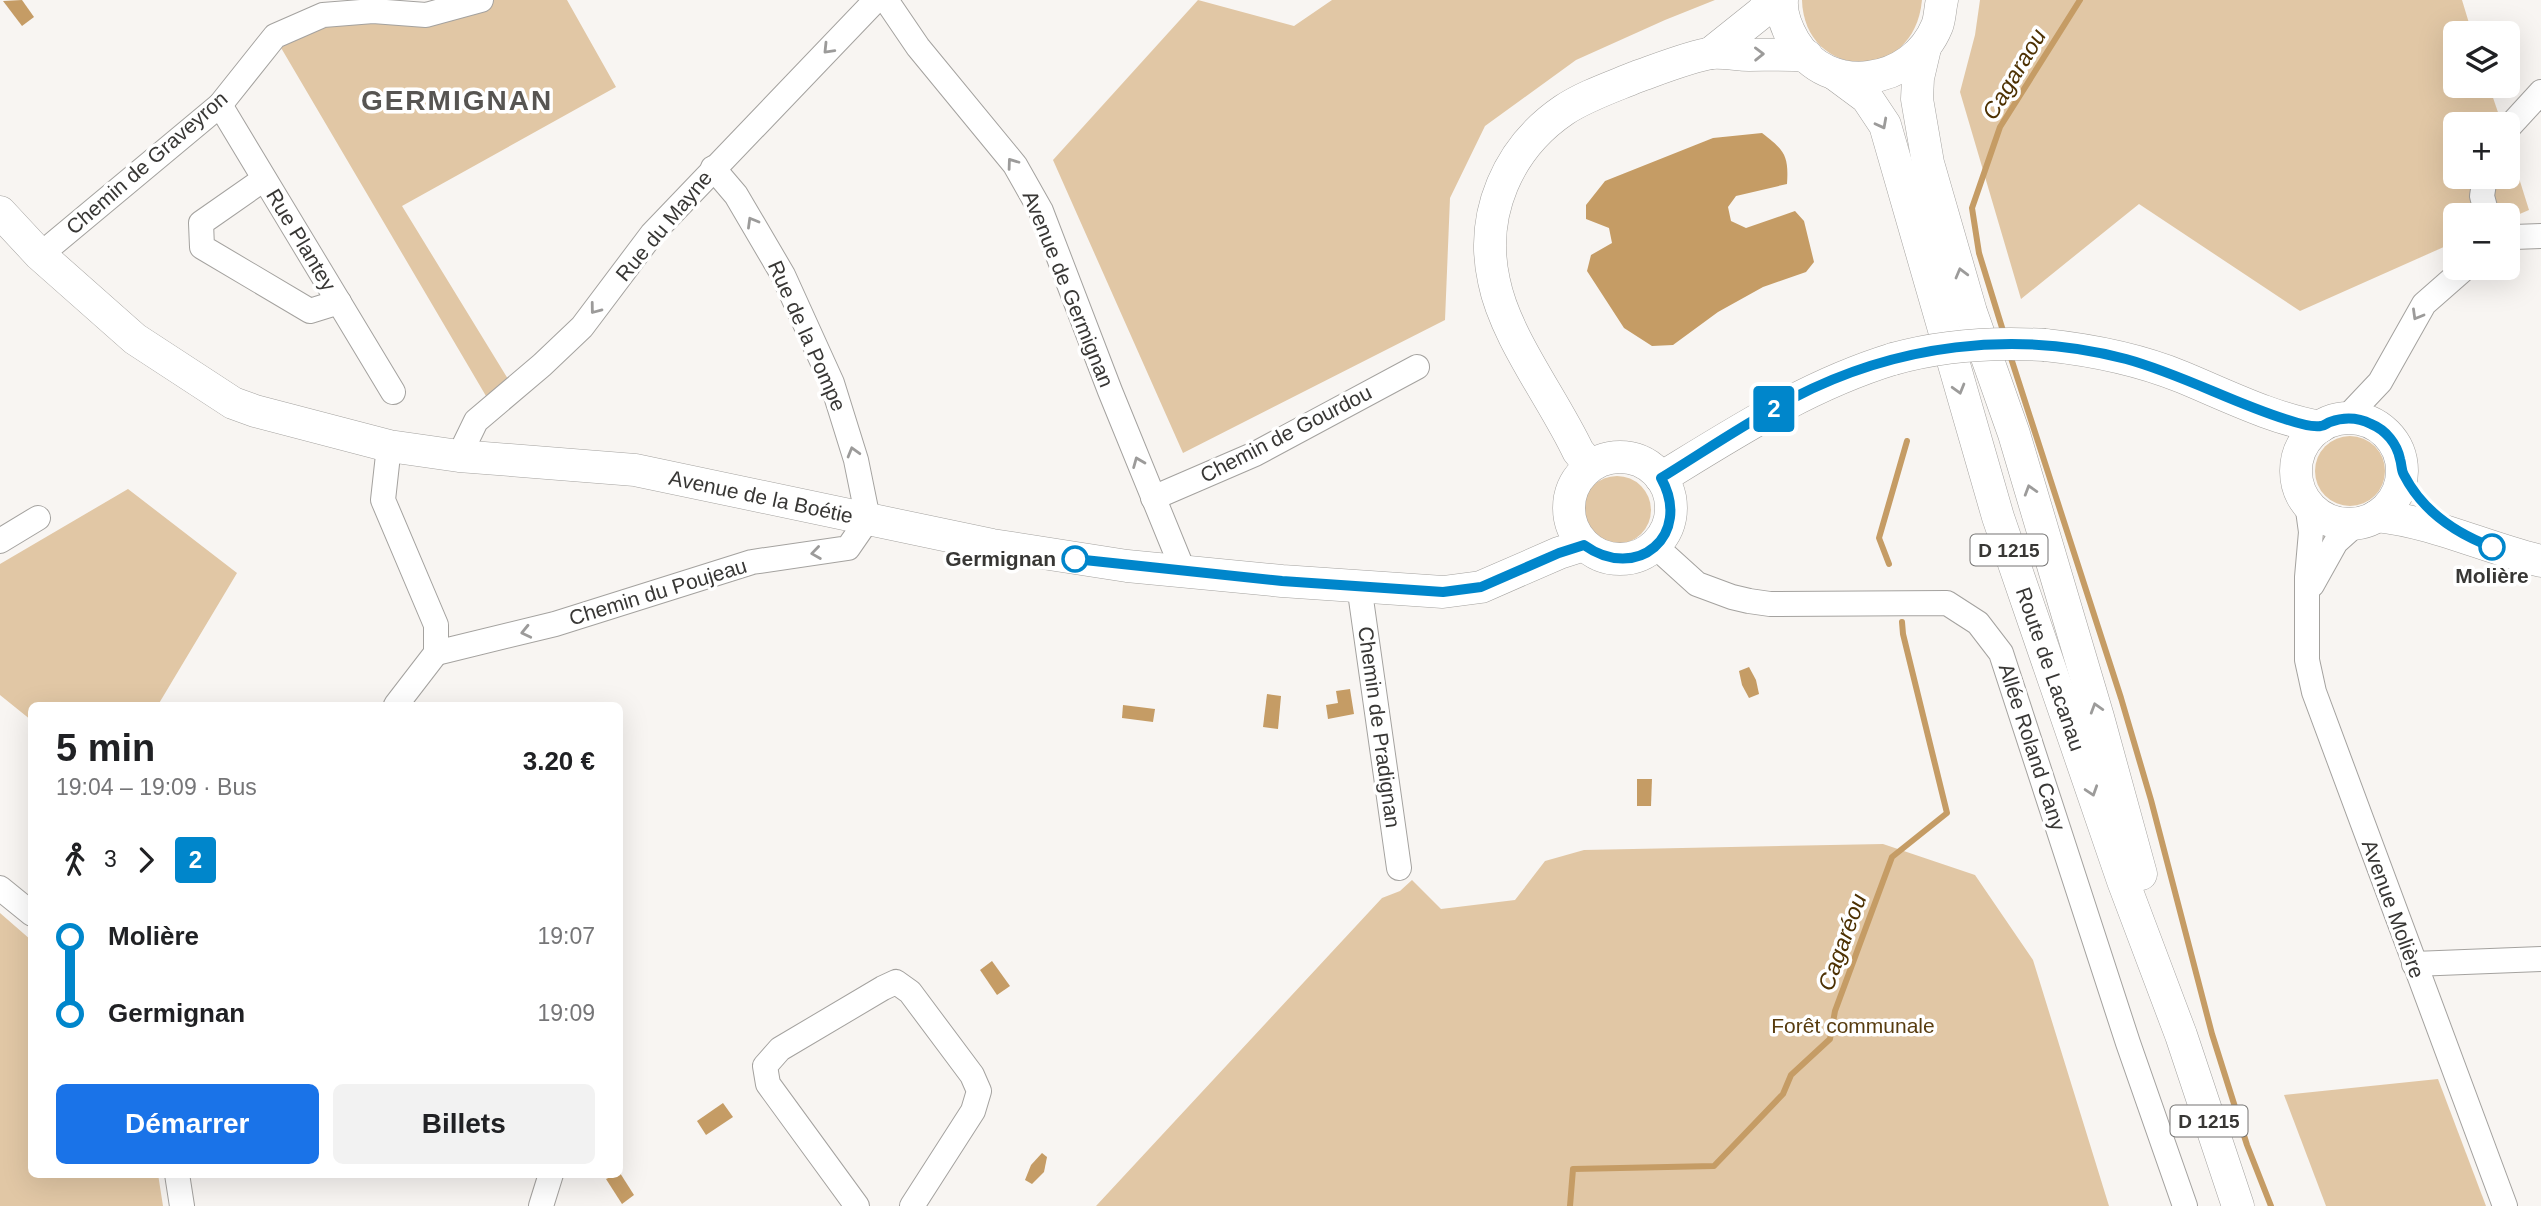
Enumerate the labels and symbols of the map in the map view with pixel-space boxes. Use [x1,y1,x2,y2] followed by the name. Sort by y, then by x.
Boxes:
[1977,24,2051,124] water label: Cagaraou
[824,41,837,54] one-way arrow
[1754,47,1765,62] one-way arrow
[361,85,553,116] district label: GERMIGNAN
[62,87,232,239] street label: Chemin de Graveyron
[1874,116,1888,129] one-way arrow
[1008,158,1020,170] one-way arrow
[611,166,716,285] street label: Rue du Mayne
[262,185,341,295] street label: Rue Plantey
[1019,187,1118,390] street label: Avenue de Germignan
[747,217,760,230] one-way arrow
[764,257,851,415] street label: Rue de la Pompe
[1955,267,1969,279] one-way arrow
[591,302,604,314] one-way arrow
[2412,308,2425,321] one-way arrow
[1196,380,1375,487] street label: Chemin de Gourdou
[1951,382,1966,394] one-way arrow
[1751,386,1797,432] line badge: 2
[847,446,862,458] one-way arrow
[1133,456,1147,468] one-way arrow
[667,466,855,527] street label: Avenue de la Boétie
[2024,484,2039,496] one-way arrow
[1970,534,2048,566] road number: D 1215
[2479,534,2505,560] marker: Molière
[810,545,821,560] one-way arrow
[1062,546,1088,572] marker: Germignan
[945,547,1056,570] place label: Germignan
[566,554,749,629] street label: Chemin du Poujeau
[2455,564,2529,587] place label: Molière
[2012,584,2089,754] street label: Route de Lacanau
[520,623,532,638] one-way arrow
[1354,625,1405,829] street label: Chemin de Pradignan
[1995,661,2070,834] street label: Allée Roland Cany
[2089,702,2104,714] one-way arrow
[2084,784,2098,796] one-way arrow
[2358,837,2429,981] street label: Avenue Molière
[1813,890,1872,994] water label: Cagaréou
[1771,1014,1935,1037] park label: Forêt communale
[2170,1106,2248,1136] road number: D 1215

